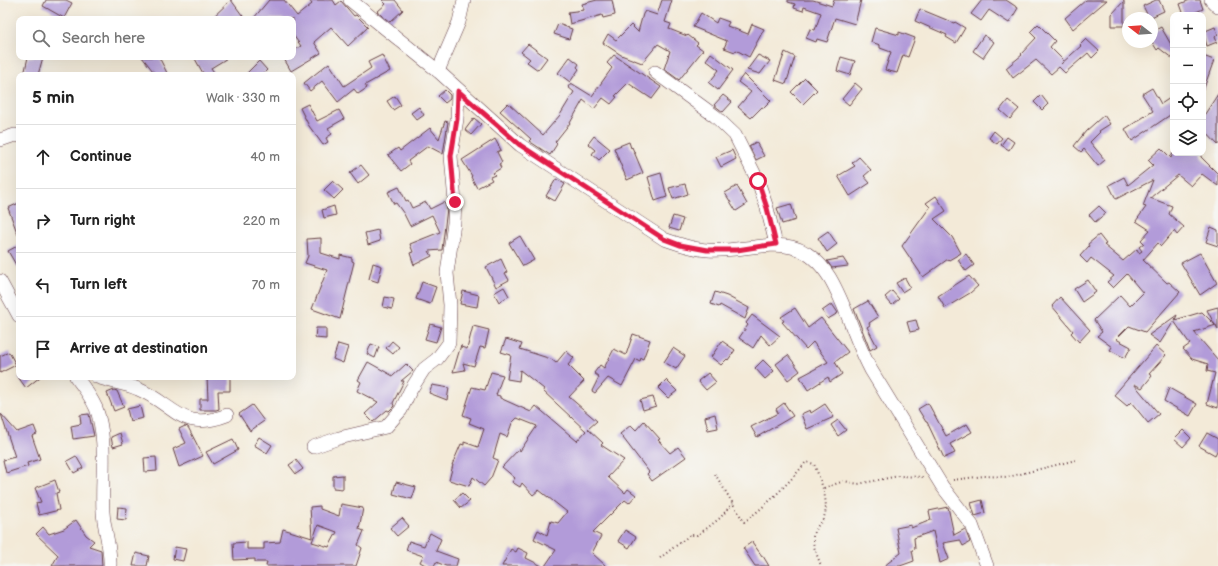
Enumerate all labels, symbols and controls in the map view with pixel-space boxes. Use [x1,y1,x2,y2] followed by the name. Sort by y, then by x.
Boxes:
[1122,12,1158,48] north arrow
[1170,12,1206,156] map controls
[1170,12,1206,48] button: +
[16,16,296,60] search box
[30,27,52,49] icon: search
[62,29,145,48] text: Search here
[1170,48,1206,84] button: −
[1170,84,1206,120] button: locate
[32,88,75,108] text: 5 min
[206,90,280,106] text: Walk · 330 m
[1170,120,1206,156] button: layers
[32,146,54,168] icon: ahead
[70,147,132,166] text: Continue
[250,149,280,165] text: 40 m
[749,172,767,190] route start
[446,193,464,211] route end
[32,210,54,232] icon: right
[70,211,135,230] text: Turn right
[243,213,280,229] text: 220 m
[32,274,54,296] icon: left
[70,275,127,294] text: Turn left
[252,277,280,293] text: 70 m
[32,338,54,360] icon: arrive
[70,339,208,358] text: Arrive at destination

